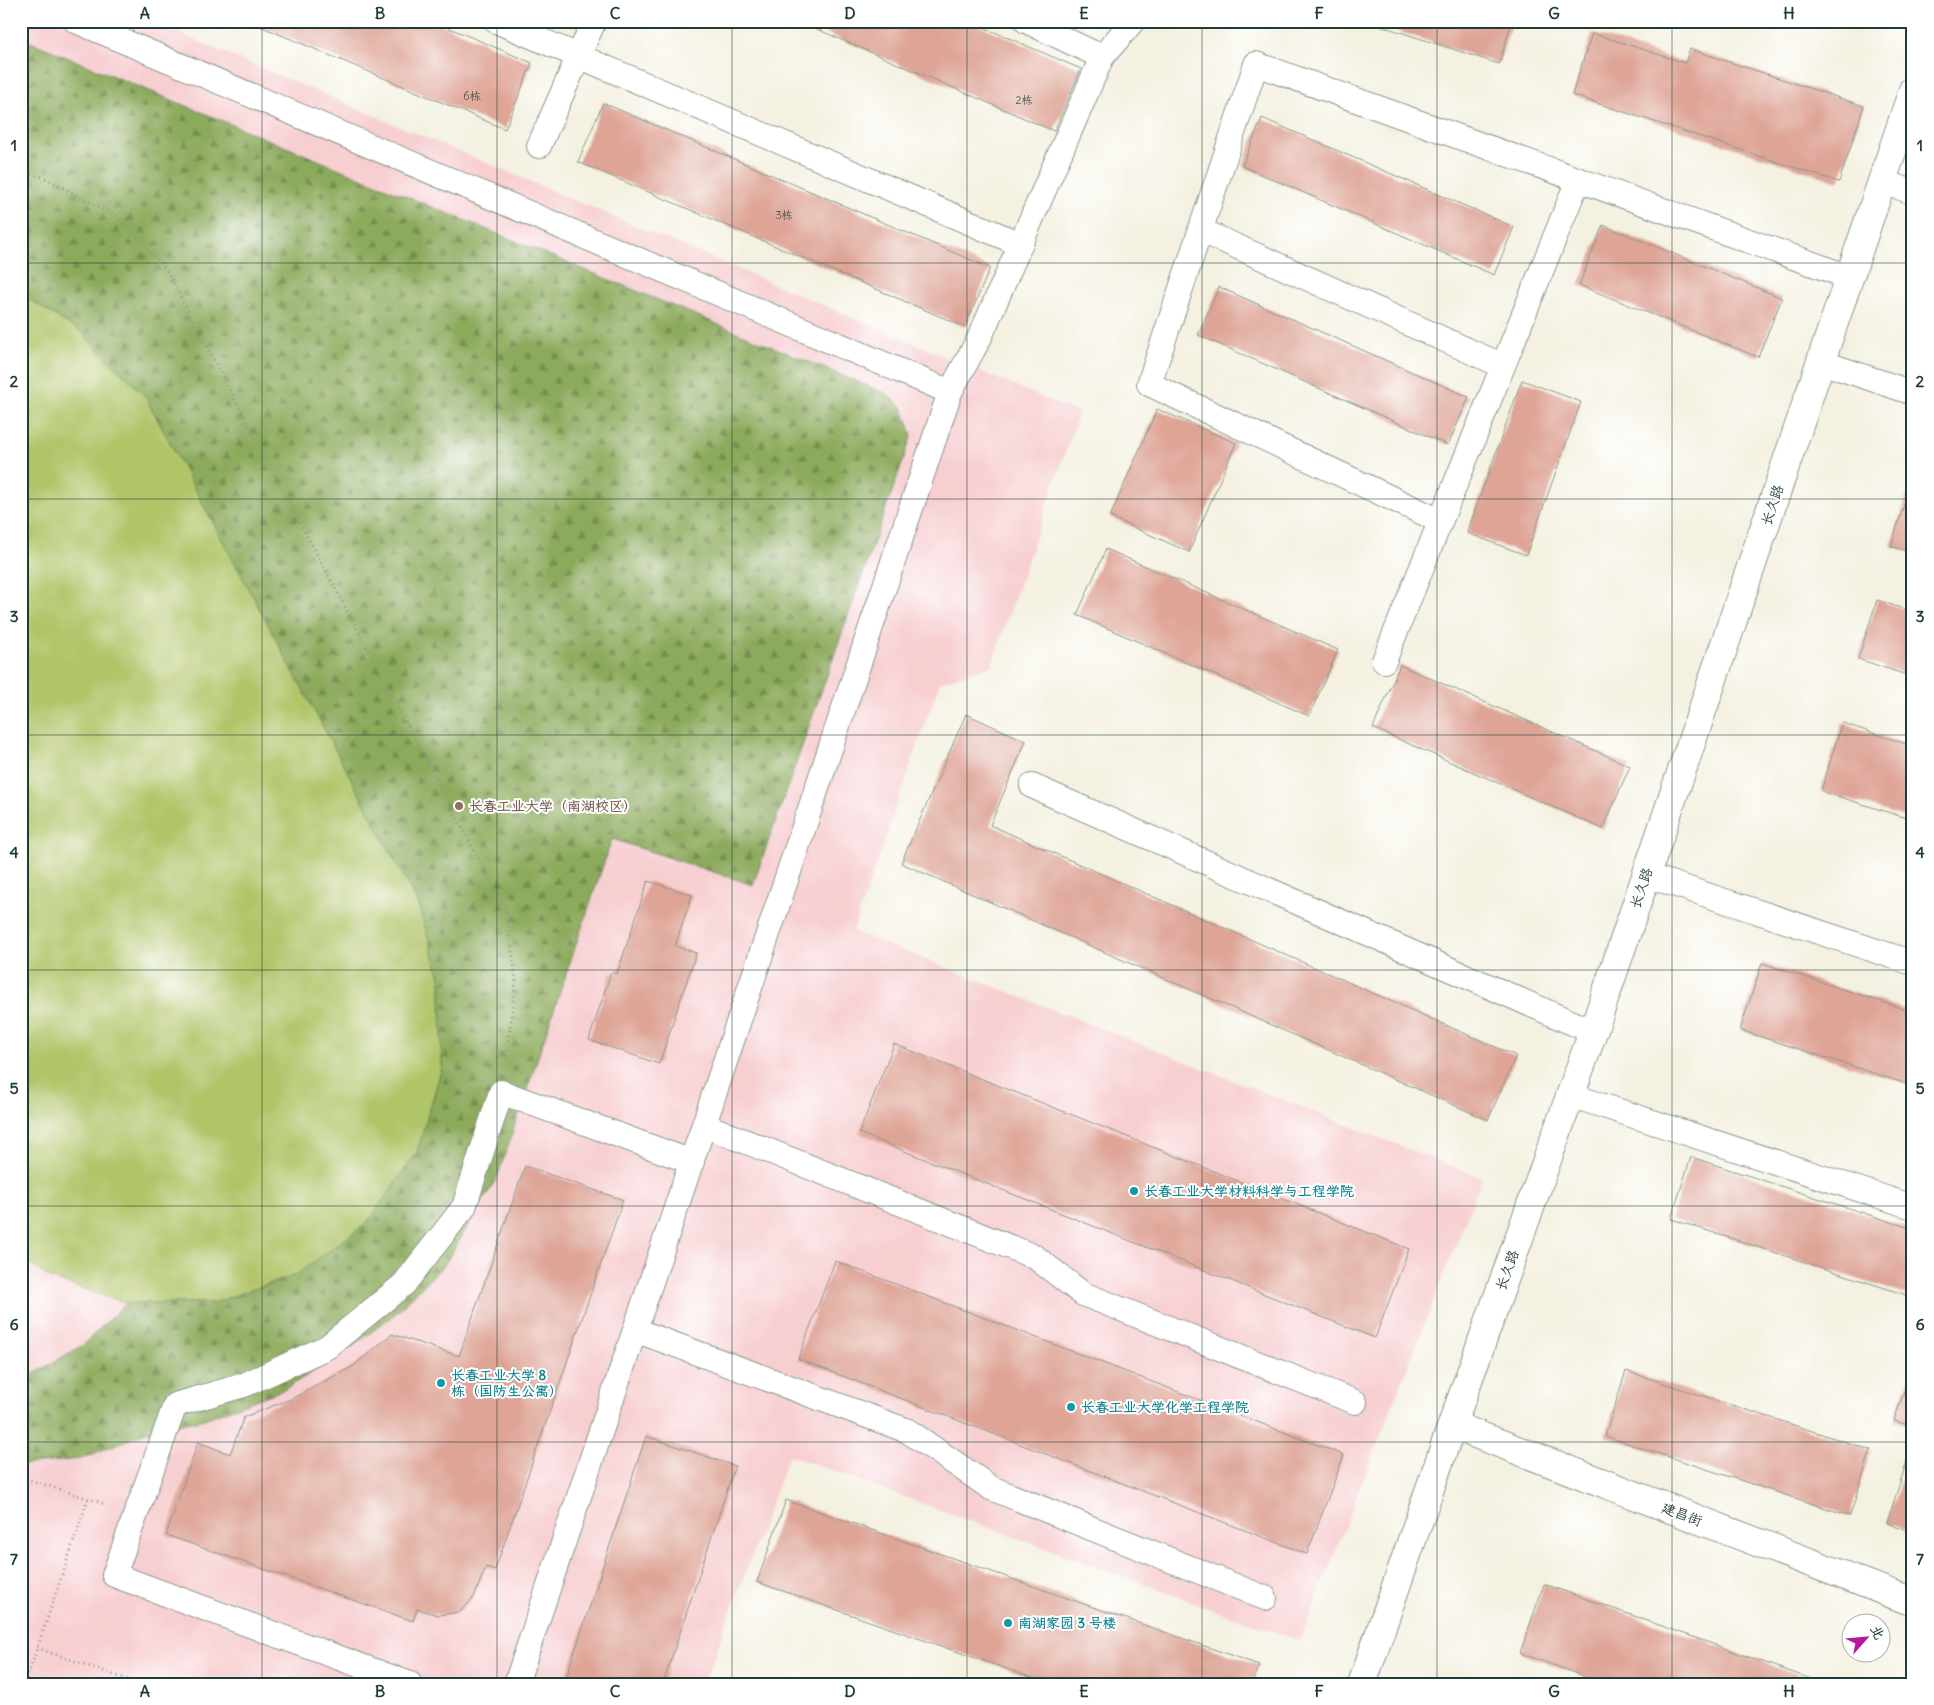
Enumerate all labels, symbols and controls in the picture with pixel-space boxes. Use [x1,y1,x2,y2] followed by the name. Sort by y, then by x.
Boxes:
[140,3,150,23] text: A
[375,3,386,23] text: B
[610,3,621,23] text: C
[844,3,856,23] text: D
[1079,3,1089,23] text: E
[1314,3,1324,23] text: F
[1548,3,1560,23] text: G
[1783,3,1795,23] text: H
[463,89,481,103] house number: 6栋
[1015,93,1033,107] house number: 2栋
[11,135,17,155] text: 1
[1917,135,1923,155] text: 1
[775,208,793,222] house number: 3栋
[10,371,19,391] text: 2
[1916,371,1925,391] text: 2
[1757,482,1787,528] street label: 长久路
[9,606,19,626] text: 3
[1915,606,1925,626] text: 3
[469,797,637,815] place label: 长春工业大学（南湖校区）
[453,800,465,812] marker: 长春工业大学（南湖校区）
[9,842,19,862] text: 4
[1915,842,1925,862] text: 4
[1626,865,1656,911] street label: 长久路
[9,1078,19,1098] text: 5
[1915,1078,1925,1098] text: 5
[1144,1182,1354,1200] place label: 长春工业大学材料科学与工程学院
[1128,1185,1140,1197] marker: 长春工业大学材料科学与工程学院
[1491,1247,1523,1293] street label: 长久路
[9,1314,19,1334] text: 6
[1915,1314,1925,1334] text: 6
[451,1366,563,1400] place label: 长春工业大学 8 栋（国防生公寓）
[435,1377,447,1389] marker: 长春工业大学 8 栋（国防生公寓）
[1081,1398,1249,1416] place label: 长春工业大学化学工程学院
[1065,1401,1077,1413] marker: 长春工业大学化学工程学院
[1659,1498,1705,1530] street label: 建昌街
[10,1549,18,1569] text: 7
[1916,1549,1924,1569] text: 7
[1842,1612,1892,1662] north arrow
[1018,1614,1117,1632] place label: 南湖家园 3 号楼
[1002,1617,1014,1629] marker: 南湖家园 3 号楼
[1866,1622,1889,1642] text: 北
[140,1681,150,1701] text: A
[375,1681,386,1701] text: B
[610,1681,621,1701] text: C
[844,1681,856,1701] text: D
[1079,1681,1089,1701] text: E
[1314,1681,1324,1701] text: F
[1548,1681,1560,1701] text: G
[1783,1681,1795,1701] text: H

